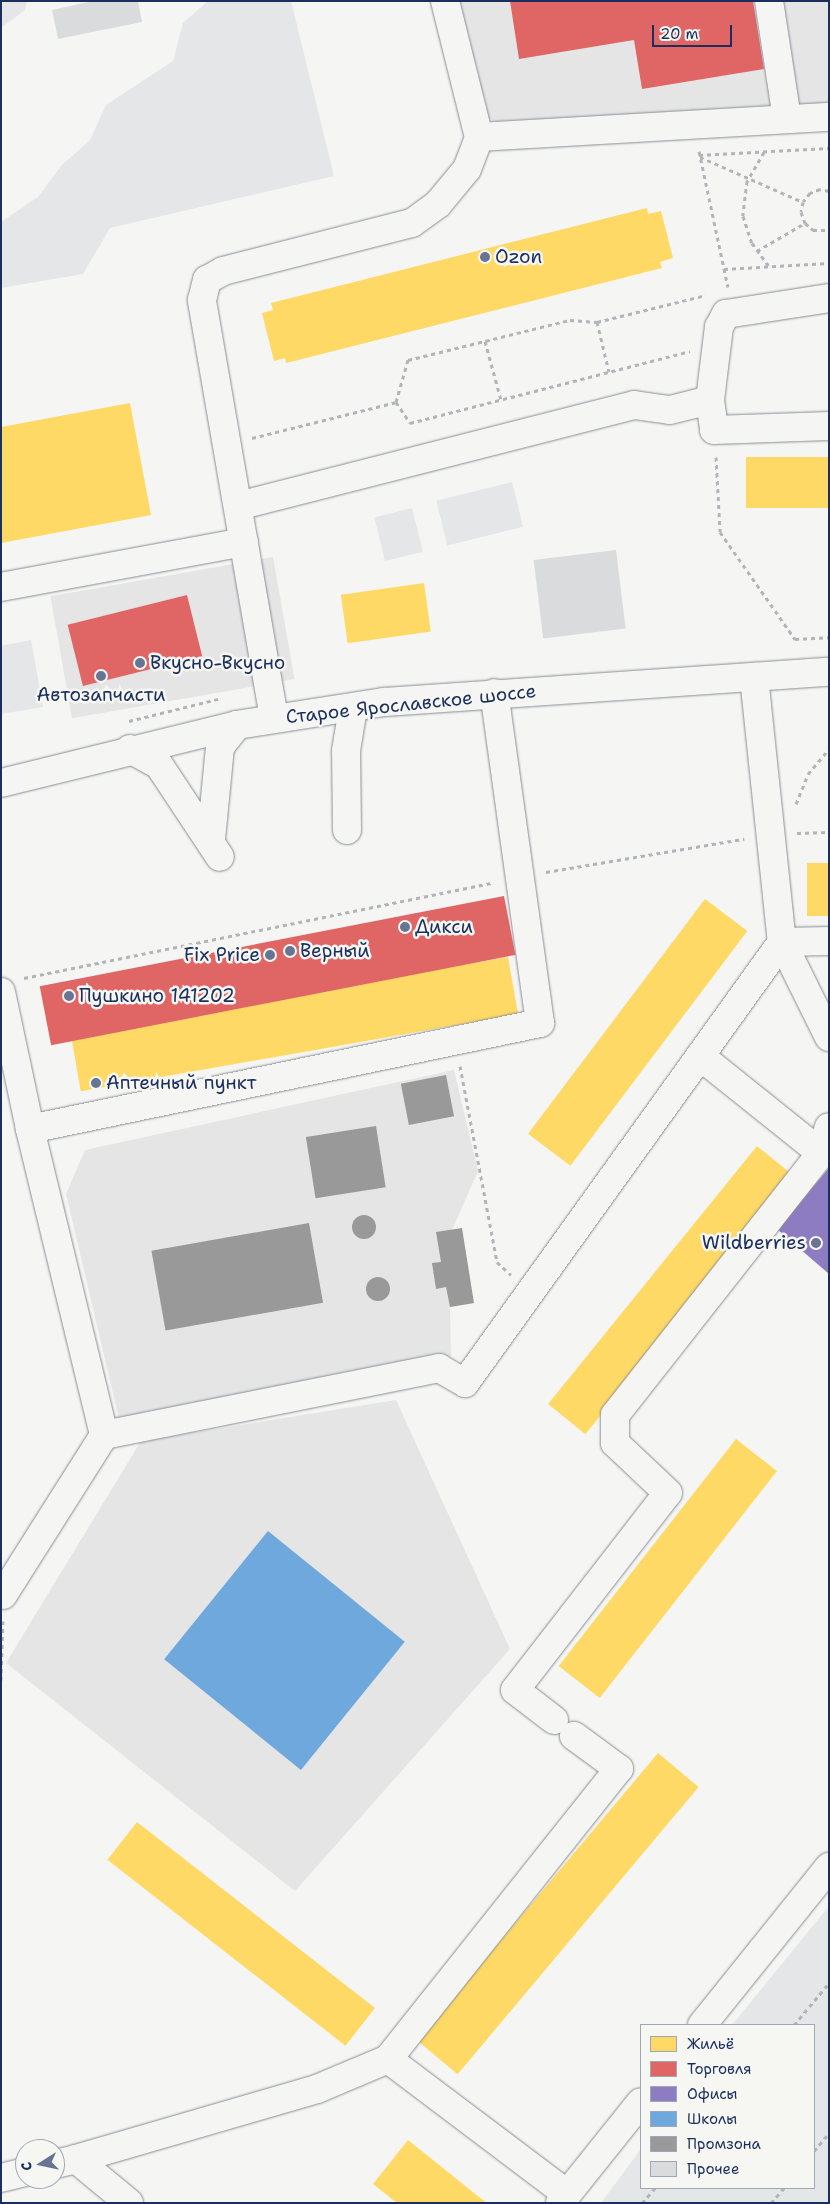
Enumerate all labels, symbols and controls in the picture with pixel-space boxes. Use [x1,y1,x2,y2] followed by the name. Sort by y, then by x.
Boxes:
[655,15,735,47] scale bar
[660,24,699,44] text: 20 m
[495,246,542,268] place label: Ozon
[479,251,491,263] marker: Ozon
[150,652,285,674] place label: Вкусно-Вкусно
[134,657,146,669] marker: Вкусно-Вкусно
[95,670,107,682] marker: Автозапчасти
[285,680,537,728] street label: Старое Ярославское шоссе
[37,684,165,706] place label: Автозапчасти
[415,916,473,938] place label: Дикси
[399,921,411,933] marker: Дикси
[300,940,370,962] place label: Верный
[184,944,260,966] place label: Fix Price
[284,945,296,957] marker: Верный
[264,949,276,961] marker: Fix Price
[79,985,235,1007] place label: Пушкино 141202
[63,990,75,1002] marker: Пушкино 141202
[106,1072,256,1094] place label: Аптечный пункт
[90,1077,102,1089] marker: Аптечный пункт
[702,1232,806,1254] place label: Wildberries
[810,1237,822,1249] marker: Wildberries
[640,2024,815,2189] legend
[687,2034,734,2054] text: Жильё
[687,2059,752,2079] text: Торговля
[687,2084,737,2104] text: Офисы
[687,2109,737,2129] text: Школы
[687,2134,761,2154] text: Промзона
[15,2139,65,2189] north arrow
[687,2159,739,2179] text: Прочее
[17,2161,36,2172] text: С

